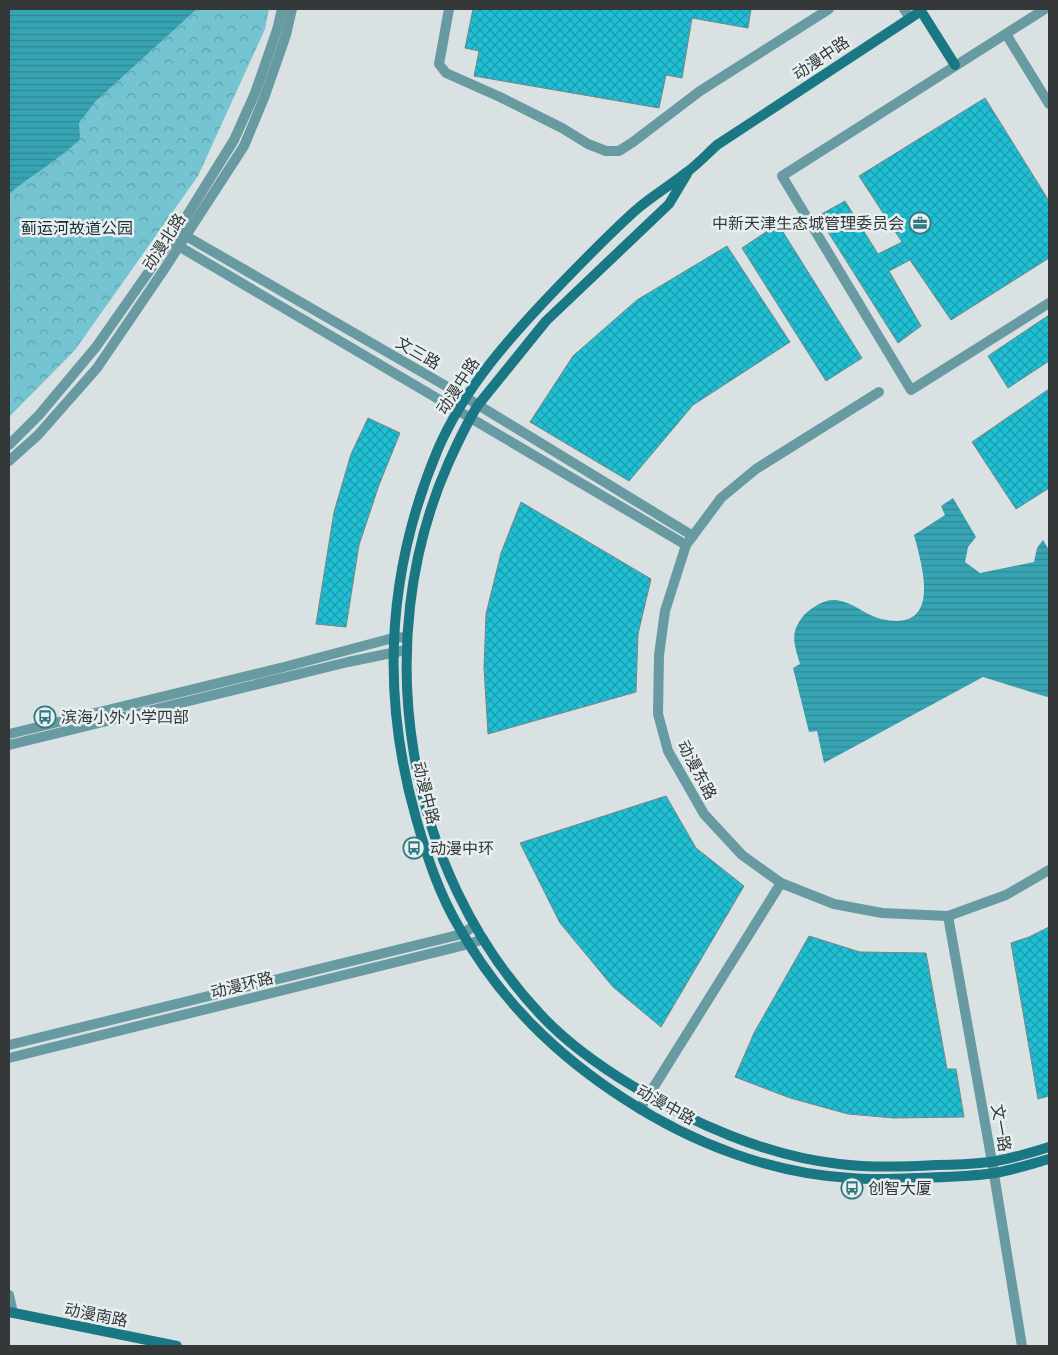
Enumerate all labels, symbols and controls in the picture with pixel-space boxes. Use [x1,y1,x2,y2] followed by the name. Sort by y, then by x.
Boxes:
[789,32,853,84] street label: 动漫中路
[139,210,189,274] street label: 动漫北路
[908,211,932,235] office icon: 中新天津生态城管理委员会
[712,214,904,233] place label: 中新天津生态城管理委员会
[21,219,133,238] park label: 蓟运河故道公园
[392,333,444,373] street label: 文三路
[433,354,483,418] street label: 动漫中路
[33,705,57,729] bus stop icon: 滨海小外小学四部
[61,708,189,727] place label: 滨海小外小学四部
[674,737,720,803] street label: 动漫东路
[409,760,443,826] street label: 动漫中路
[402,836,426,860] bus stop icon: 动漫中环
[430,839,494,858] place label: 动漫中环
[209,968,275,1002] street label: 动漫环路
[633,1081,699,1129] street label: 动漫中路
[987,1103,1015,1153] street label: 文一路
[840,1176,864,1200] bus stop icon: 创智大厦
[868,1179,932,1198] place label: 创智大厦
[63,1300,129,1330] street label: 动漫南路

